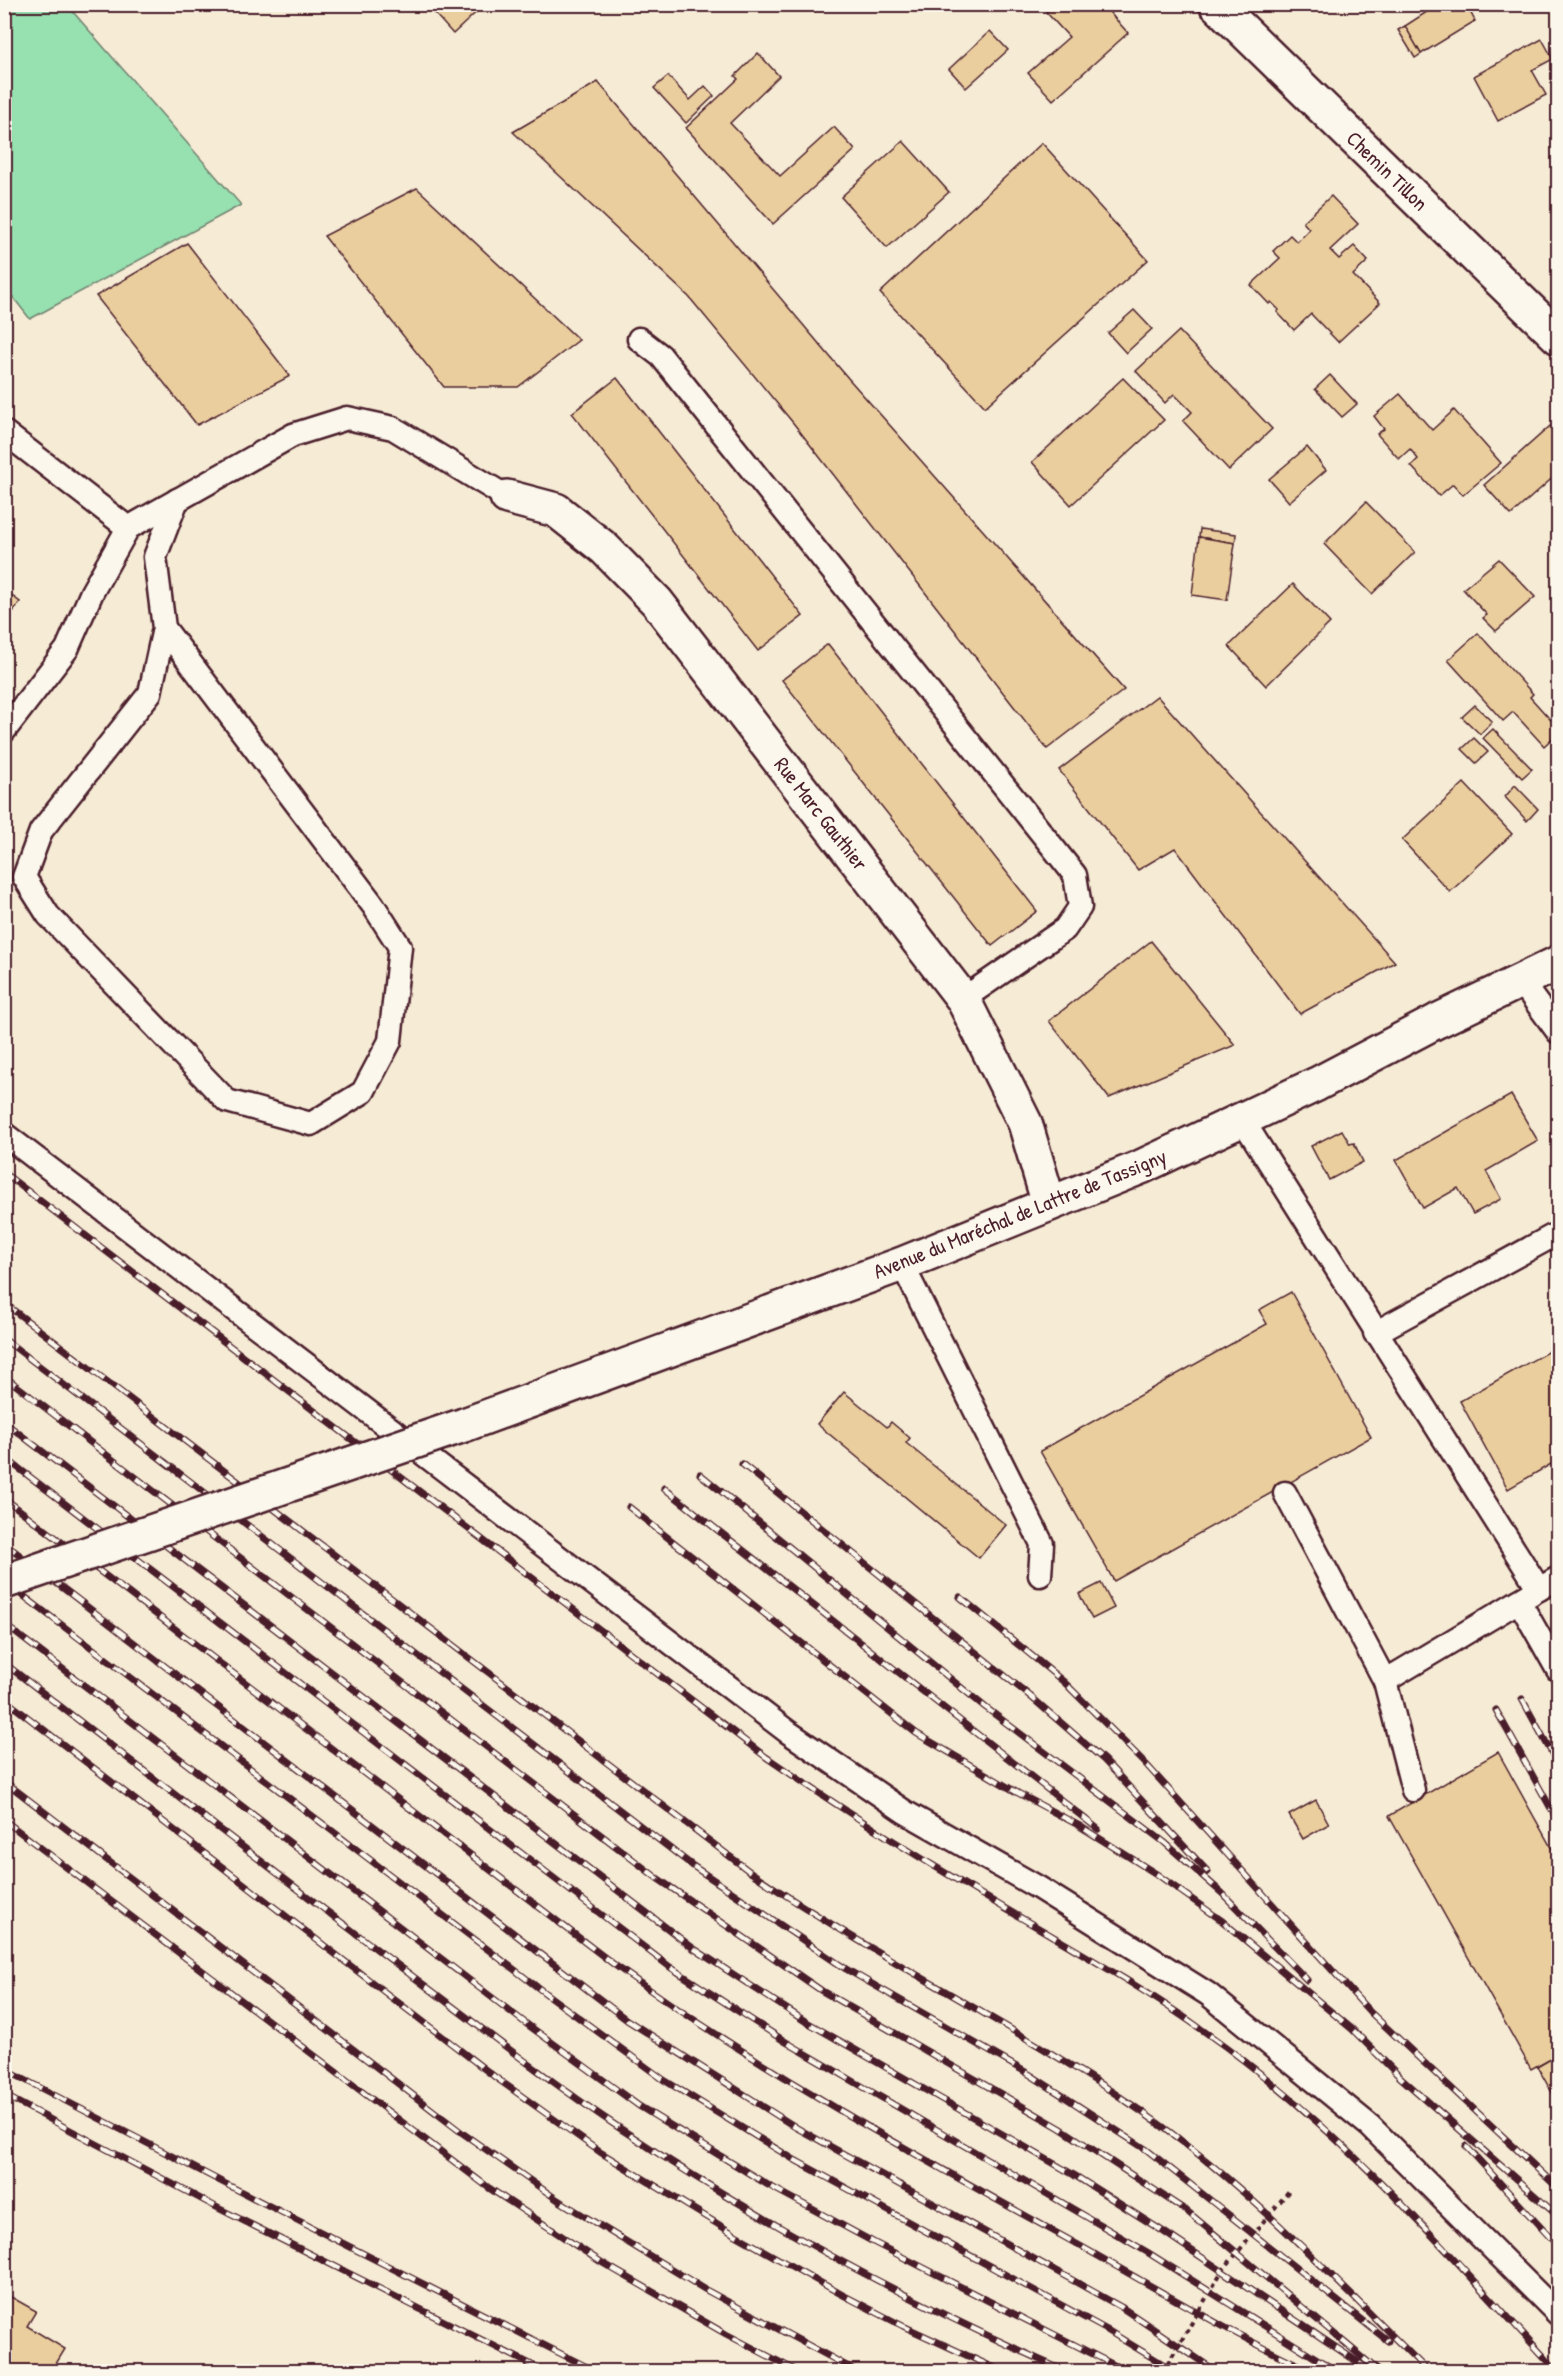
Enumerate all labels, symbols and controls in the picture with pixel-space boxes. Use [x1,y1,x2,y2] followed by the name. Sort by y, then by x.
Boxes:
[1340,124,1435,217] street label: Chemin Tillon
[768,751,875,877] street label: Rue Marc Gauthier
[869,1141,1171,1286] street label: Avenue du Maréchal de Lattre de Tassigny

